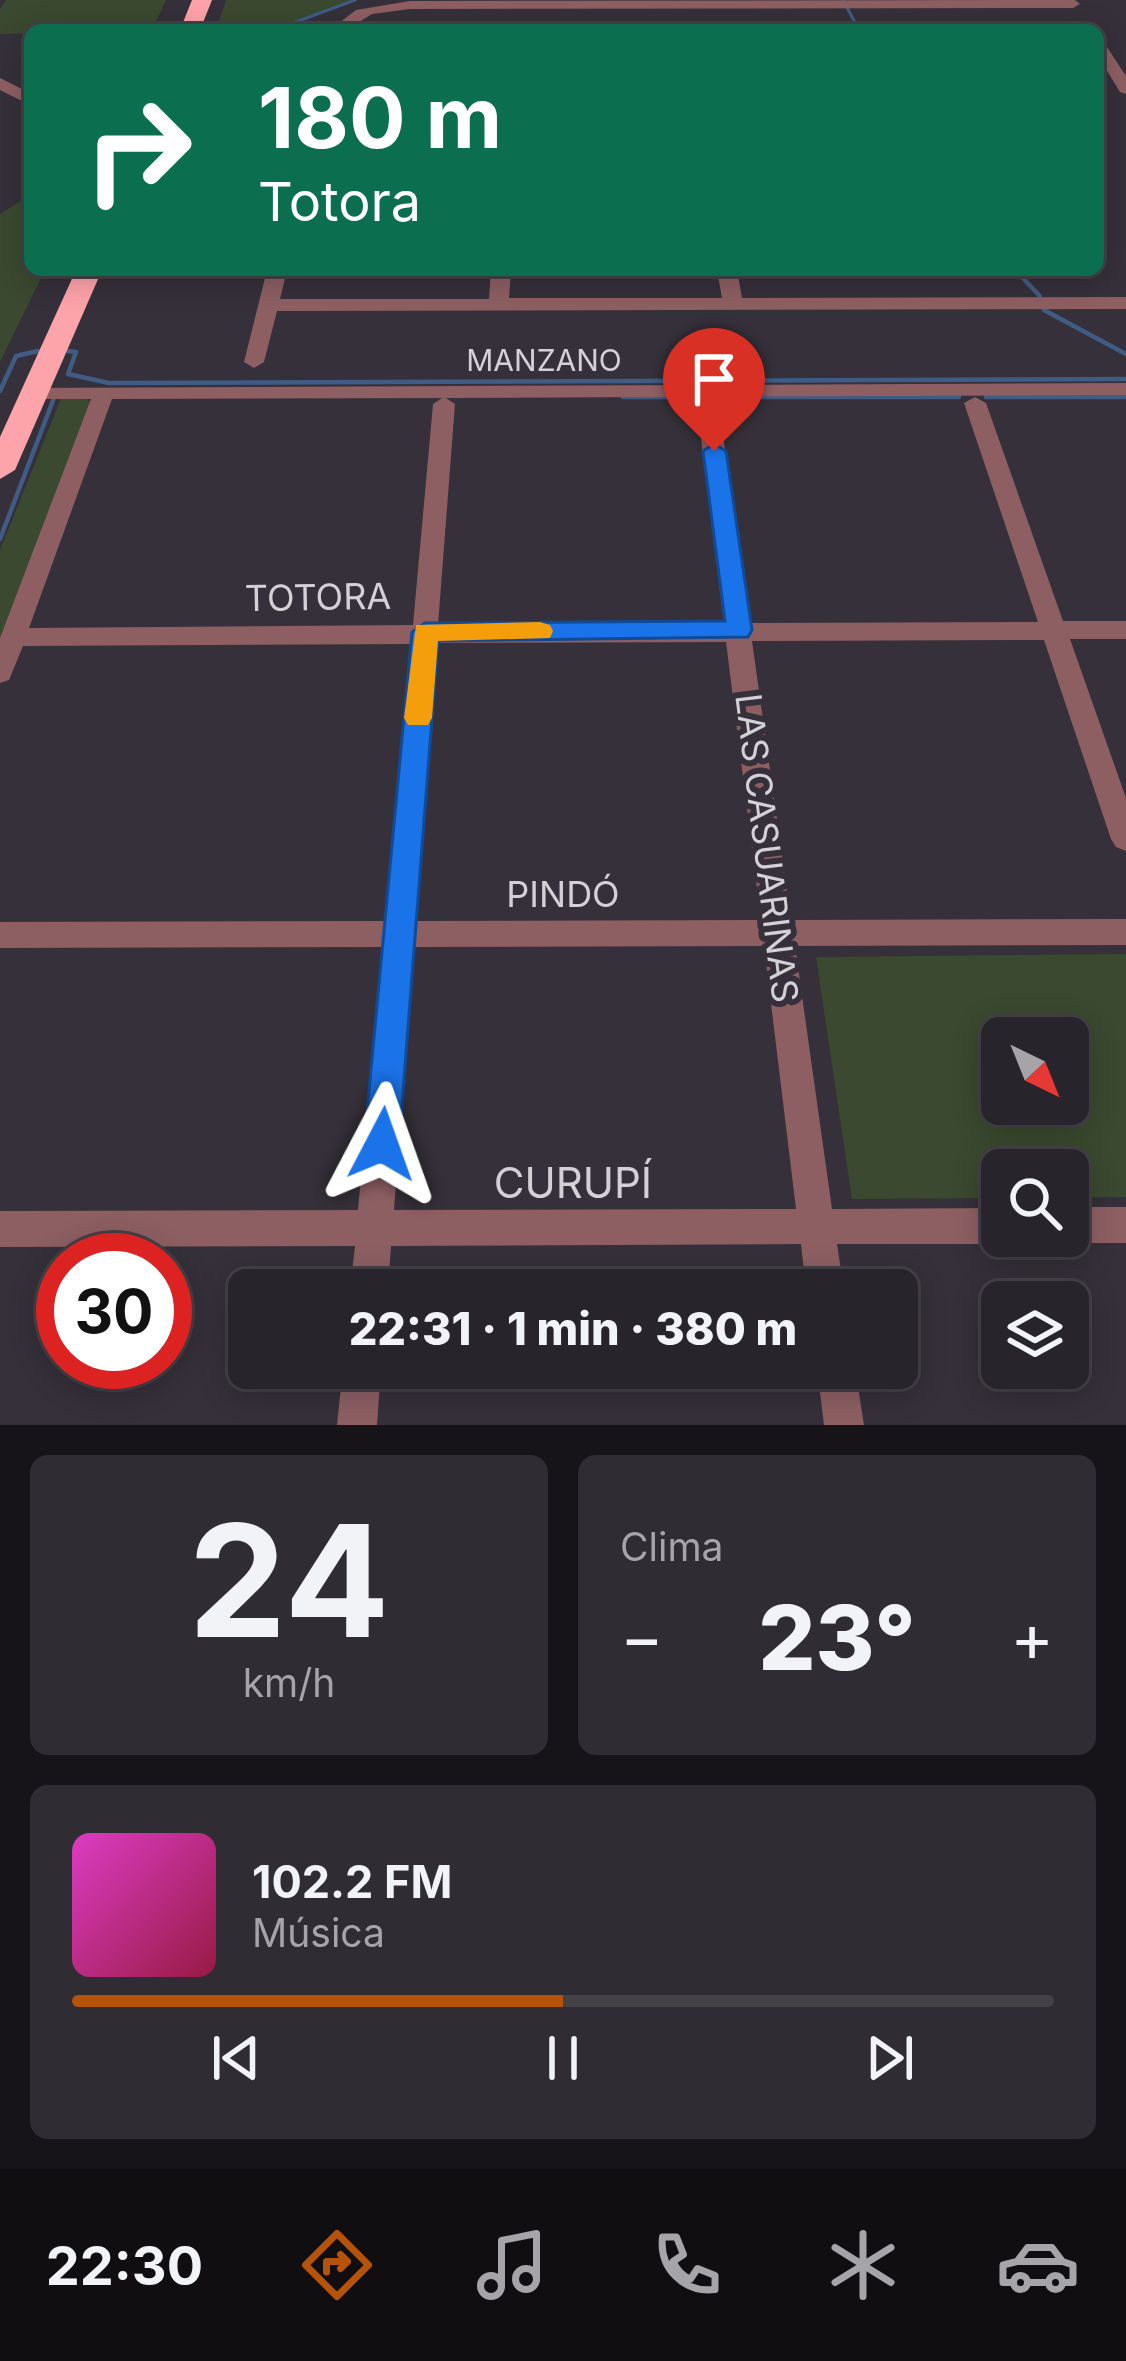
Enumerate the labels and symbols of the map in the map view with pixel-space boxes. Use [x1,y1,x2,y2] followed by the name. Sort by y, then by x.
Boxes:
[663,328,765,451] pin
[466,342,622,378] street label: MANZANO
[244,574,392,620] street label: TOTORA
[726,691,808,1005] street label: LAS CASUARINAS
[506,872,620,916] street label: PINDÓ
[981,1017,1089,1125] north arrow
[319,1081,445,1207] position arrow
[494,1157,652,1208] street label: CURUPÍ
[36,1233,192,1389] speed limit sign: 30

